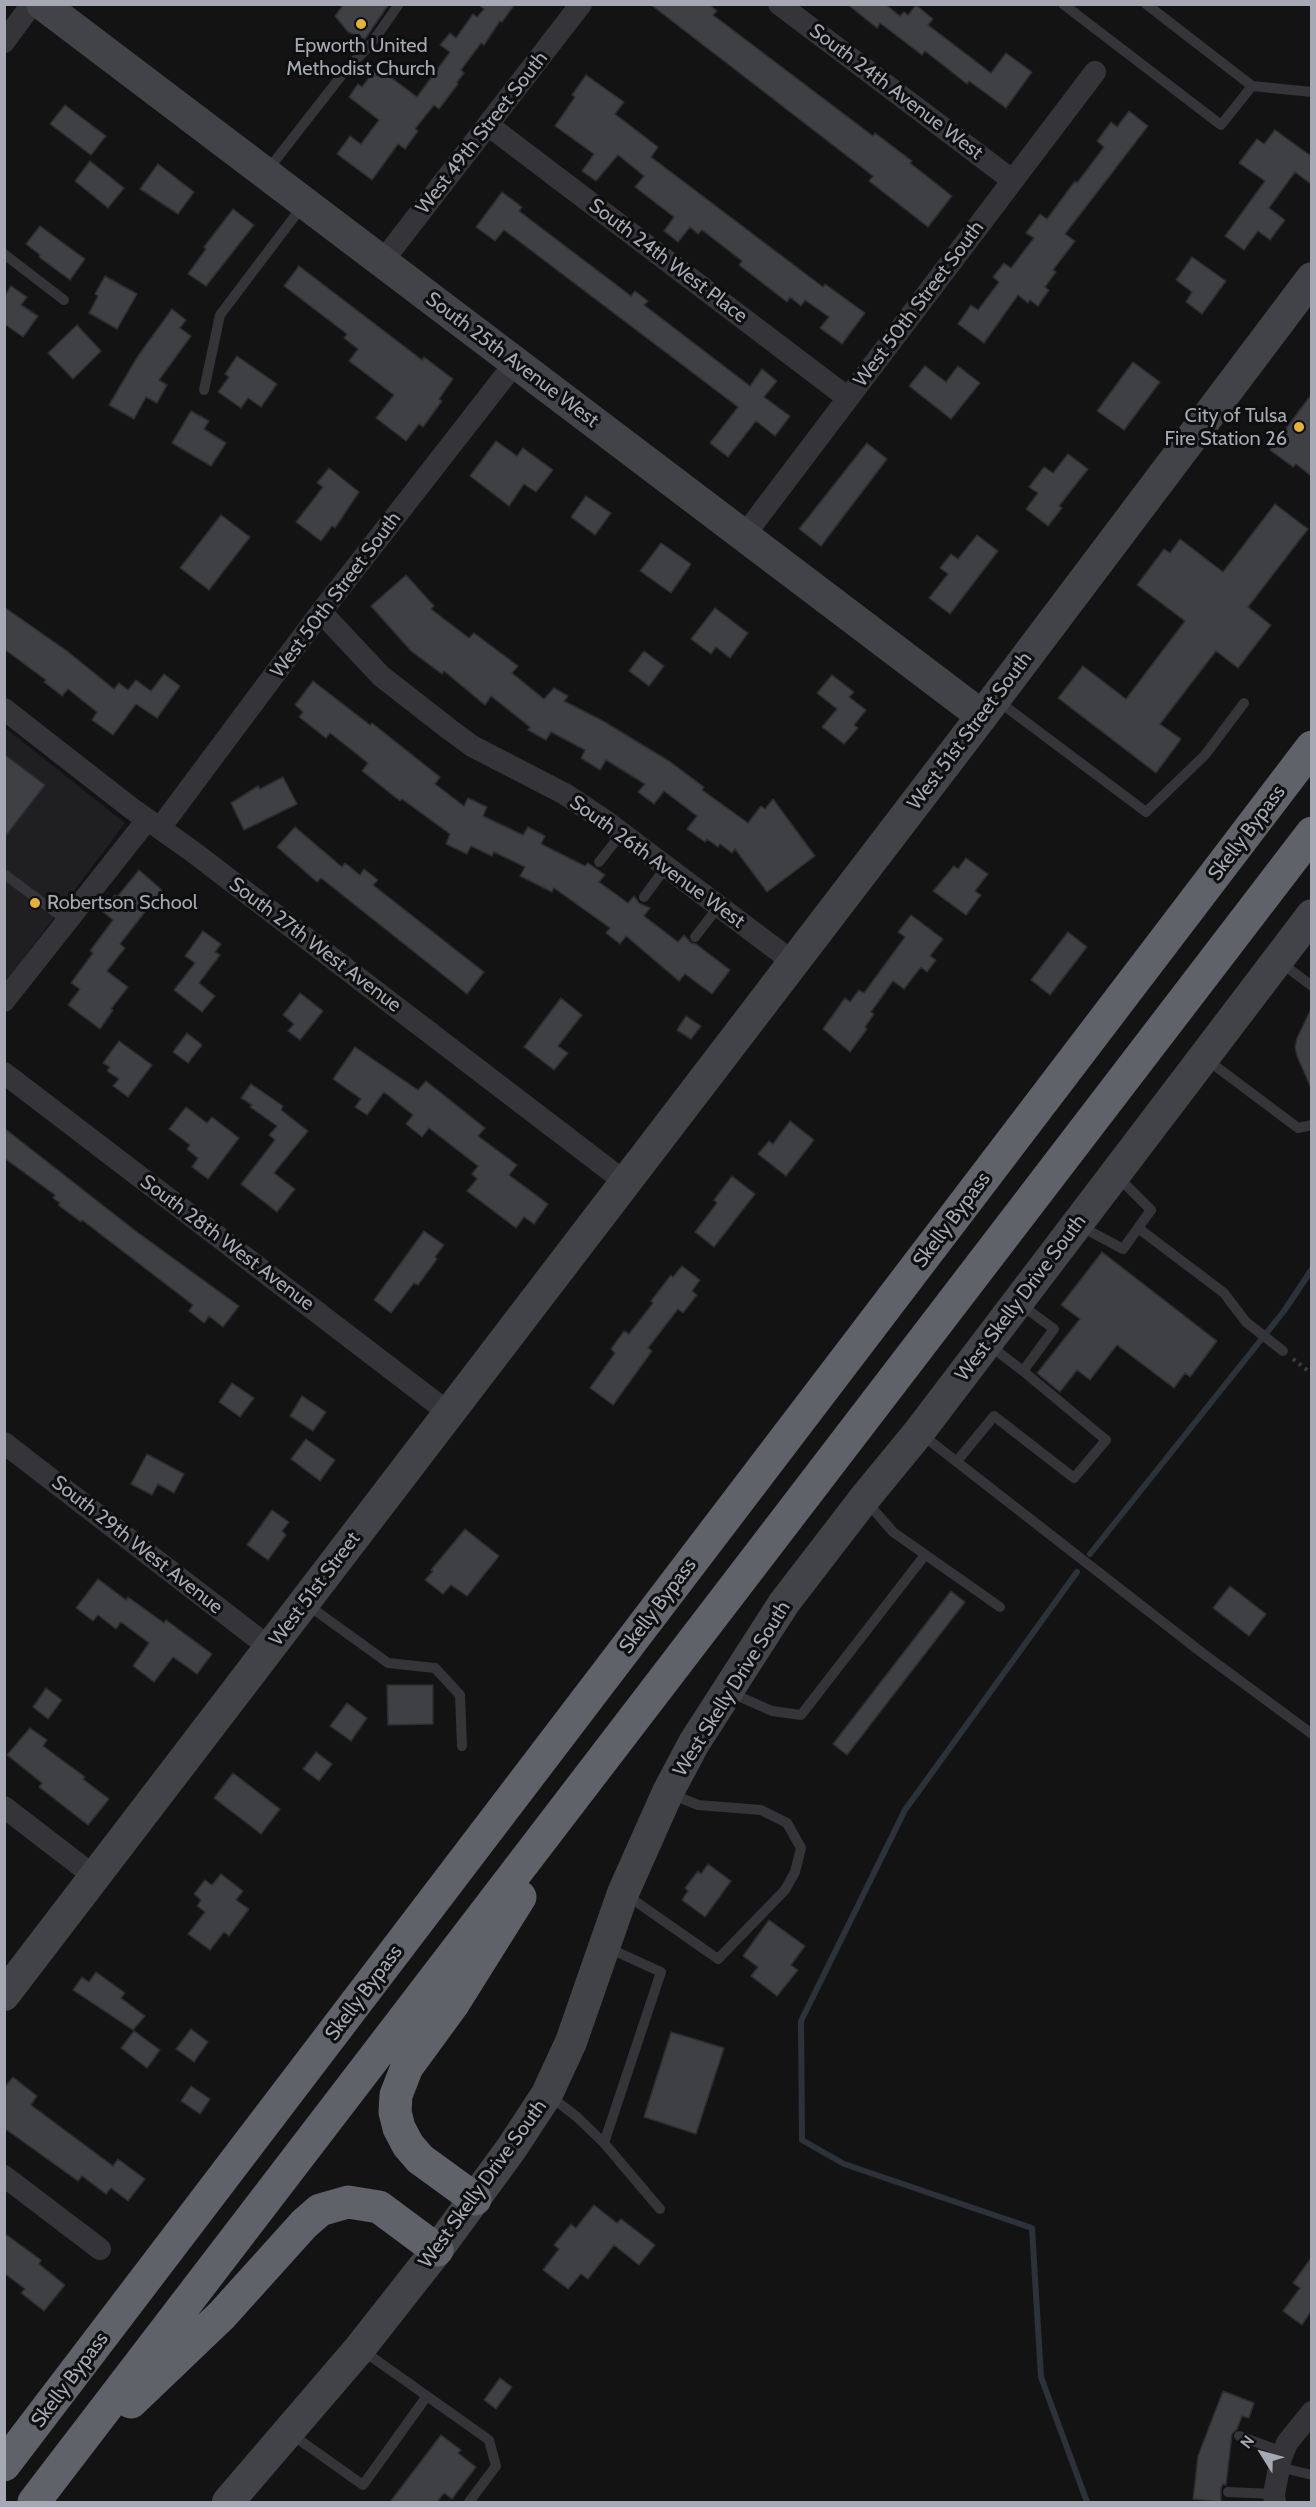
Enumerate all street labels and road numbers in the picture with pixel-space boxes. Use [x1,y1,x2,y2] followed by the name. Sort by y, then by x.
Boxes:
[805,19,987,165] street label: South 24th Avenue West
[411,47,553,219] street label: West 49th Street South
[584,194,752,328] street label: South 24th West Place
[849,216,989,392] street label: West 50th Street South
[421,287,603,433] street label: South 25th Avenue West
[266,507,406,683] street label: West 50th Street South
[903,647,1037,815] street label: West 51st Street South
[1203,781,1291,885] street label: Skelly Bypass
[565,790,749,934] street label: South 26th Avenue West
[224,872,406,1018] street label: South 27th West Avenue
[908,1168,996,1272] street label: Skelly Bypass
[135,1170,319,1316] street label: South 28th West Avenue
[951,1210,1091,1386] street label: West Skelly Drive South
[47,1471,227,1619] street label: South 29th West Avenue
[264,1527,366,1651] street label: West 51st Street
[614,1554,702,1658] street label: Skelly Bypass
[668,1597,796,1781] street label: West Skelly Drive South
[320,1941,408,2045] street label: Skelly Bypass
[414,2095,552,2273] street label: West Skelly Drive South
[26,2328,114,2432] street label: Skelly Bypass

